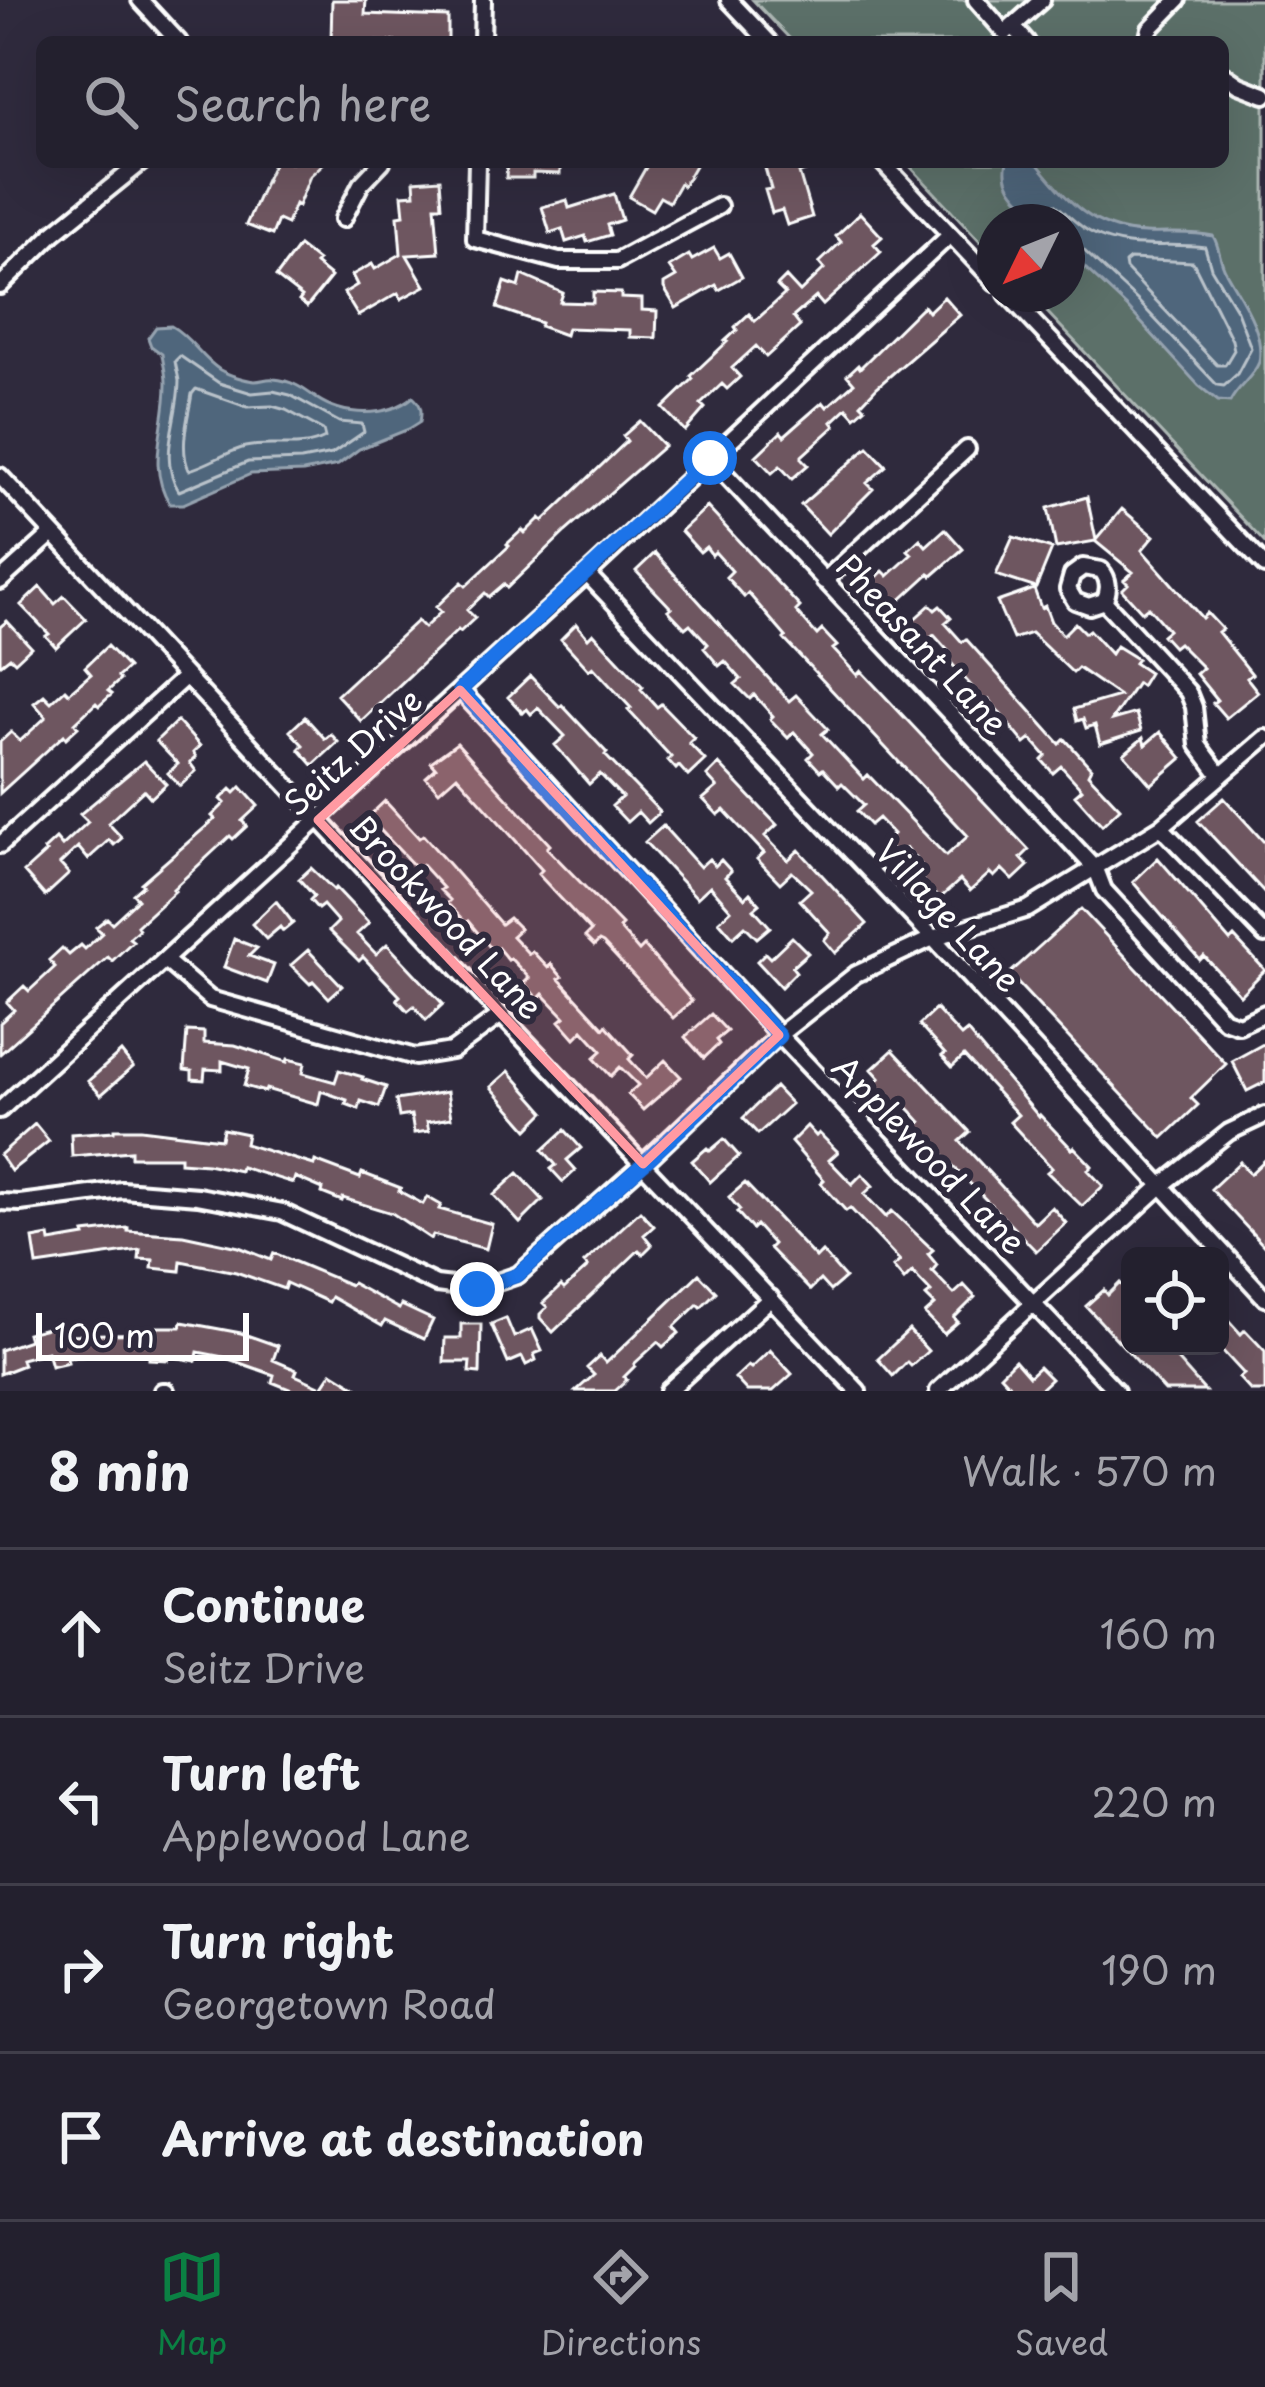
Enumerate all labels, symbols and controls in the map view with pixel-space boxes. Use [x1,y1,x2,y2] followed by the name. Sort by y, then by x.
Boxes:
[36,36,1229,168] search box
[174,68,431,136] text: Search here
[78,69,144,135] icon: search
[977,204,1085,312] north arrow
[683,431,737,485] route start
[826,541,1021,746] street label: Pheasant Lane
[271,674,432,827] street label: Seitz Drive
[339,802,556,1030] street label: Brookwood Lane
[865,827,1034,1003] street label: Village Lane
[822,1042,1039,1265] street label: Applewood Lane
[1121,1247,1229,1355] map controls
[1121,1247,1229,1355] button: locate
[450,1262,504,1316] route end
[36,1307,249,1360] scale bar
[54,1309,155,1359] text: 100 m
[48,1431,191,1508] text: 8 min
[962,1440,1217,1499] text: Walk · 570 m
[162,1569,365,1637] text: Continue
[48,1600,114,1666] icon: ahead
[1100,1603,1217,1662] text: 160 m
[162,1637,365,1696] text: Seitz Drive
[162,1737,361,1805] text: Turn left
[48,1768,114,1834] icon: left
[1092,1771,1217,1830] text: 220 m
[162,1805,471,1864] text: Applewood Lane
[162,1905,394,1973] text: Turn right
[48,1936,114,2002] icon: right
[1101,1939,1217,1998] text: 190 m
[162,1973,496,2032] text: Georgetown Road
[162,2103,645,2171] text: Arrive at destination
[48,2104,114,2170] icon: arrive
[157,2244,227,2366] tab: Map
[541,2244,701,2366] tab: Directions
[1015,2244,1108,2366] tab: Saved

